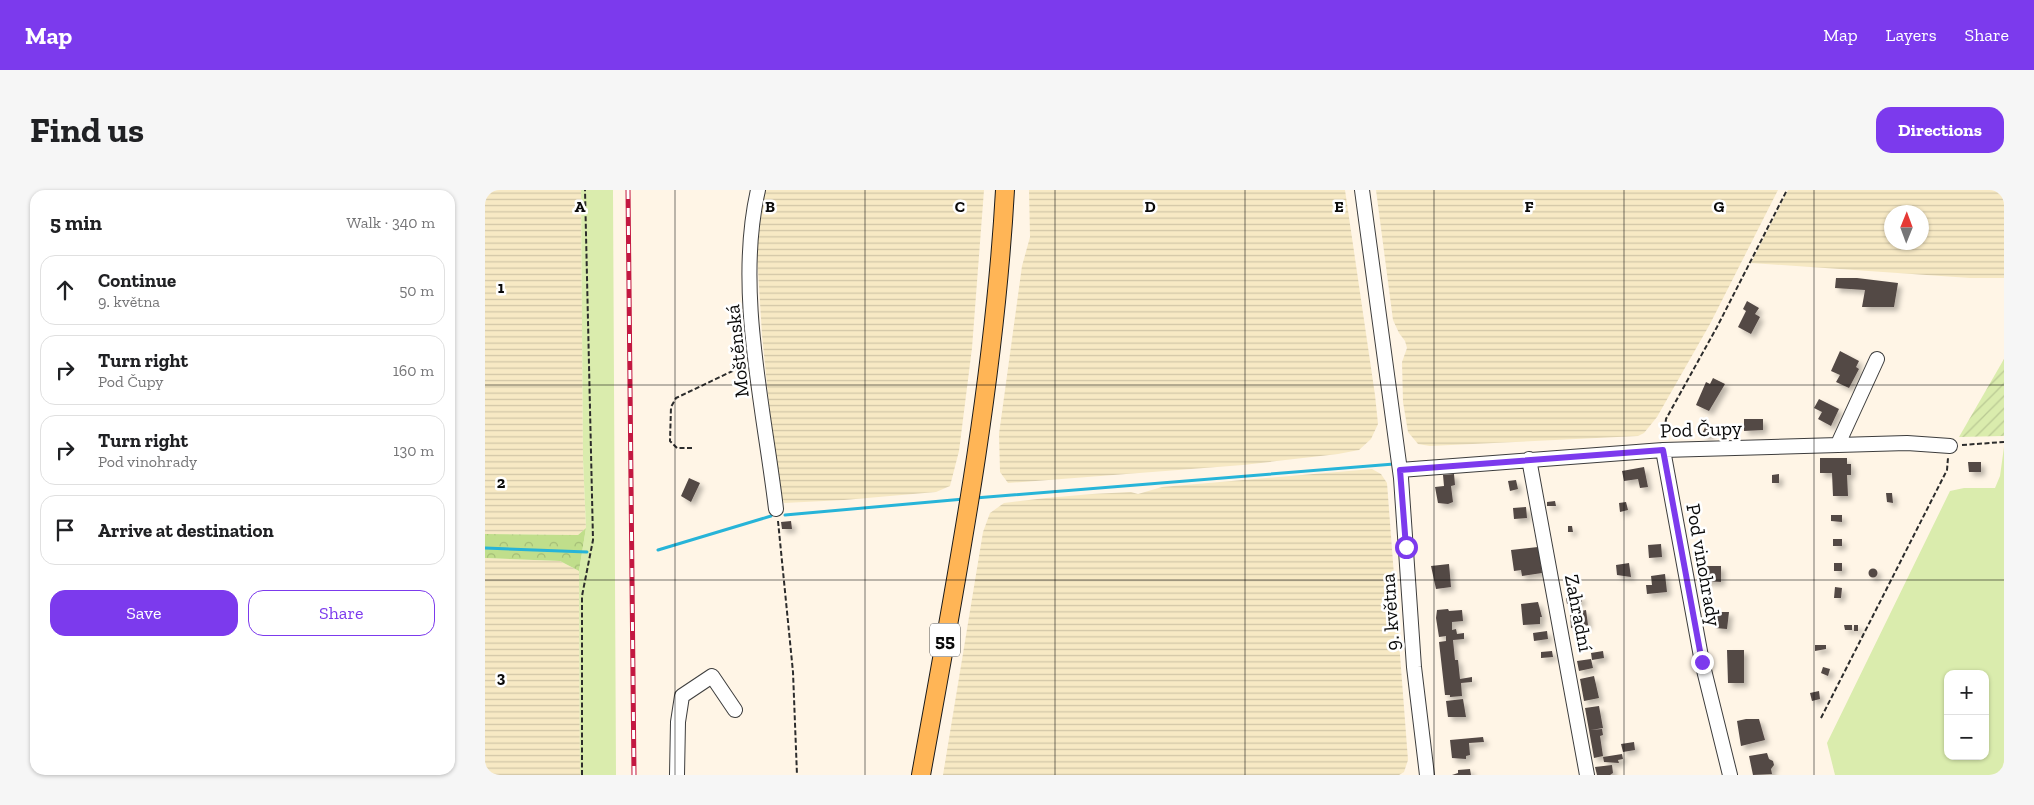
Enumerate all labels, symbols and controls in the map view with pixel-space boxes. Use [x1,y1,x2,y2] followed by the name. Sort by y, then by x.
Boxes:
[25,21,72,50] text: Map
[1823,24,1858,46] text: Map
[1886,24,1937,46] text: Layers
[1965,24,2009,46] text: Share
[1876,107,2004,153] button: Directions
[30,109,144,151] text: Find us
[575,197,586,216] text: A
[765,197,775,216] text: B
[955,197,965,216] text: C
[1144,197,1156,216] text: D
[1334,197,1344,216] text: E
[1524,197,1534,216] text: F
[1714,197,1725,216] text: G
[1884,205,1929,250] north arrow
[50,210,102,235] text: 5 min
[347,213,435,232] text: Walk · 340 m
[98,269,176,292] text: Continue
[51,276,79,304] icon: ahead
[498,278,505,297] text: 1
[399,281,434,300] text: 50 m
[98,292,160,311] text: 9. května
[720,303,754,399] street label: Moštěnská
[98,349,188,372] text: Turn right
[51,356,79,384] icon: right
[393,361,434,380] text: 160 m
[98,372,163,391] text: Pod Čupy
[1660,416,1743,442] street label: Pod Čupy
[98,429,188,452] text: Turn right
[51,436,79,464] icon: right
[393,441,434,460] text: 130 m
[98,452,197,471] text: Pod vinohrady
[497,473,506,492] text: 2
[1681,502,1727,629] street label: Pod vinohrady
[51,516,79,544] icon: arrive
[98,519,274,542] text: Arrive at destination
[1395,536,1418,559] route start
[1375,572,1405,652] street label: 9. května
[1560,572,1598,654] street label: Zahradní
[50,590,238,636] button: Save
[248,590,435,636] button: Share
[930,624,960,656] road number: 55
[1691,651,1714,674] route end
[497,668,506,687] text: 3
[1944,670,1989,760] map controls
[1944,670,1989,715] button: +
[1944,715,1989,760] button: −

